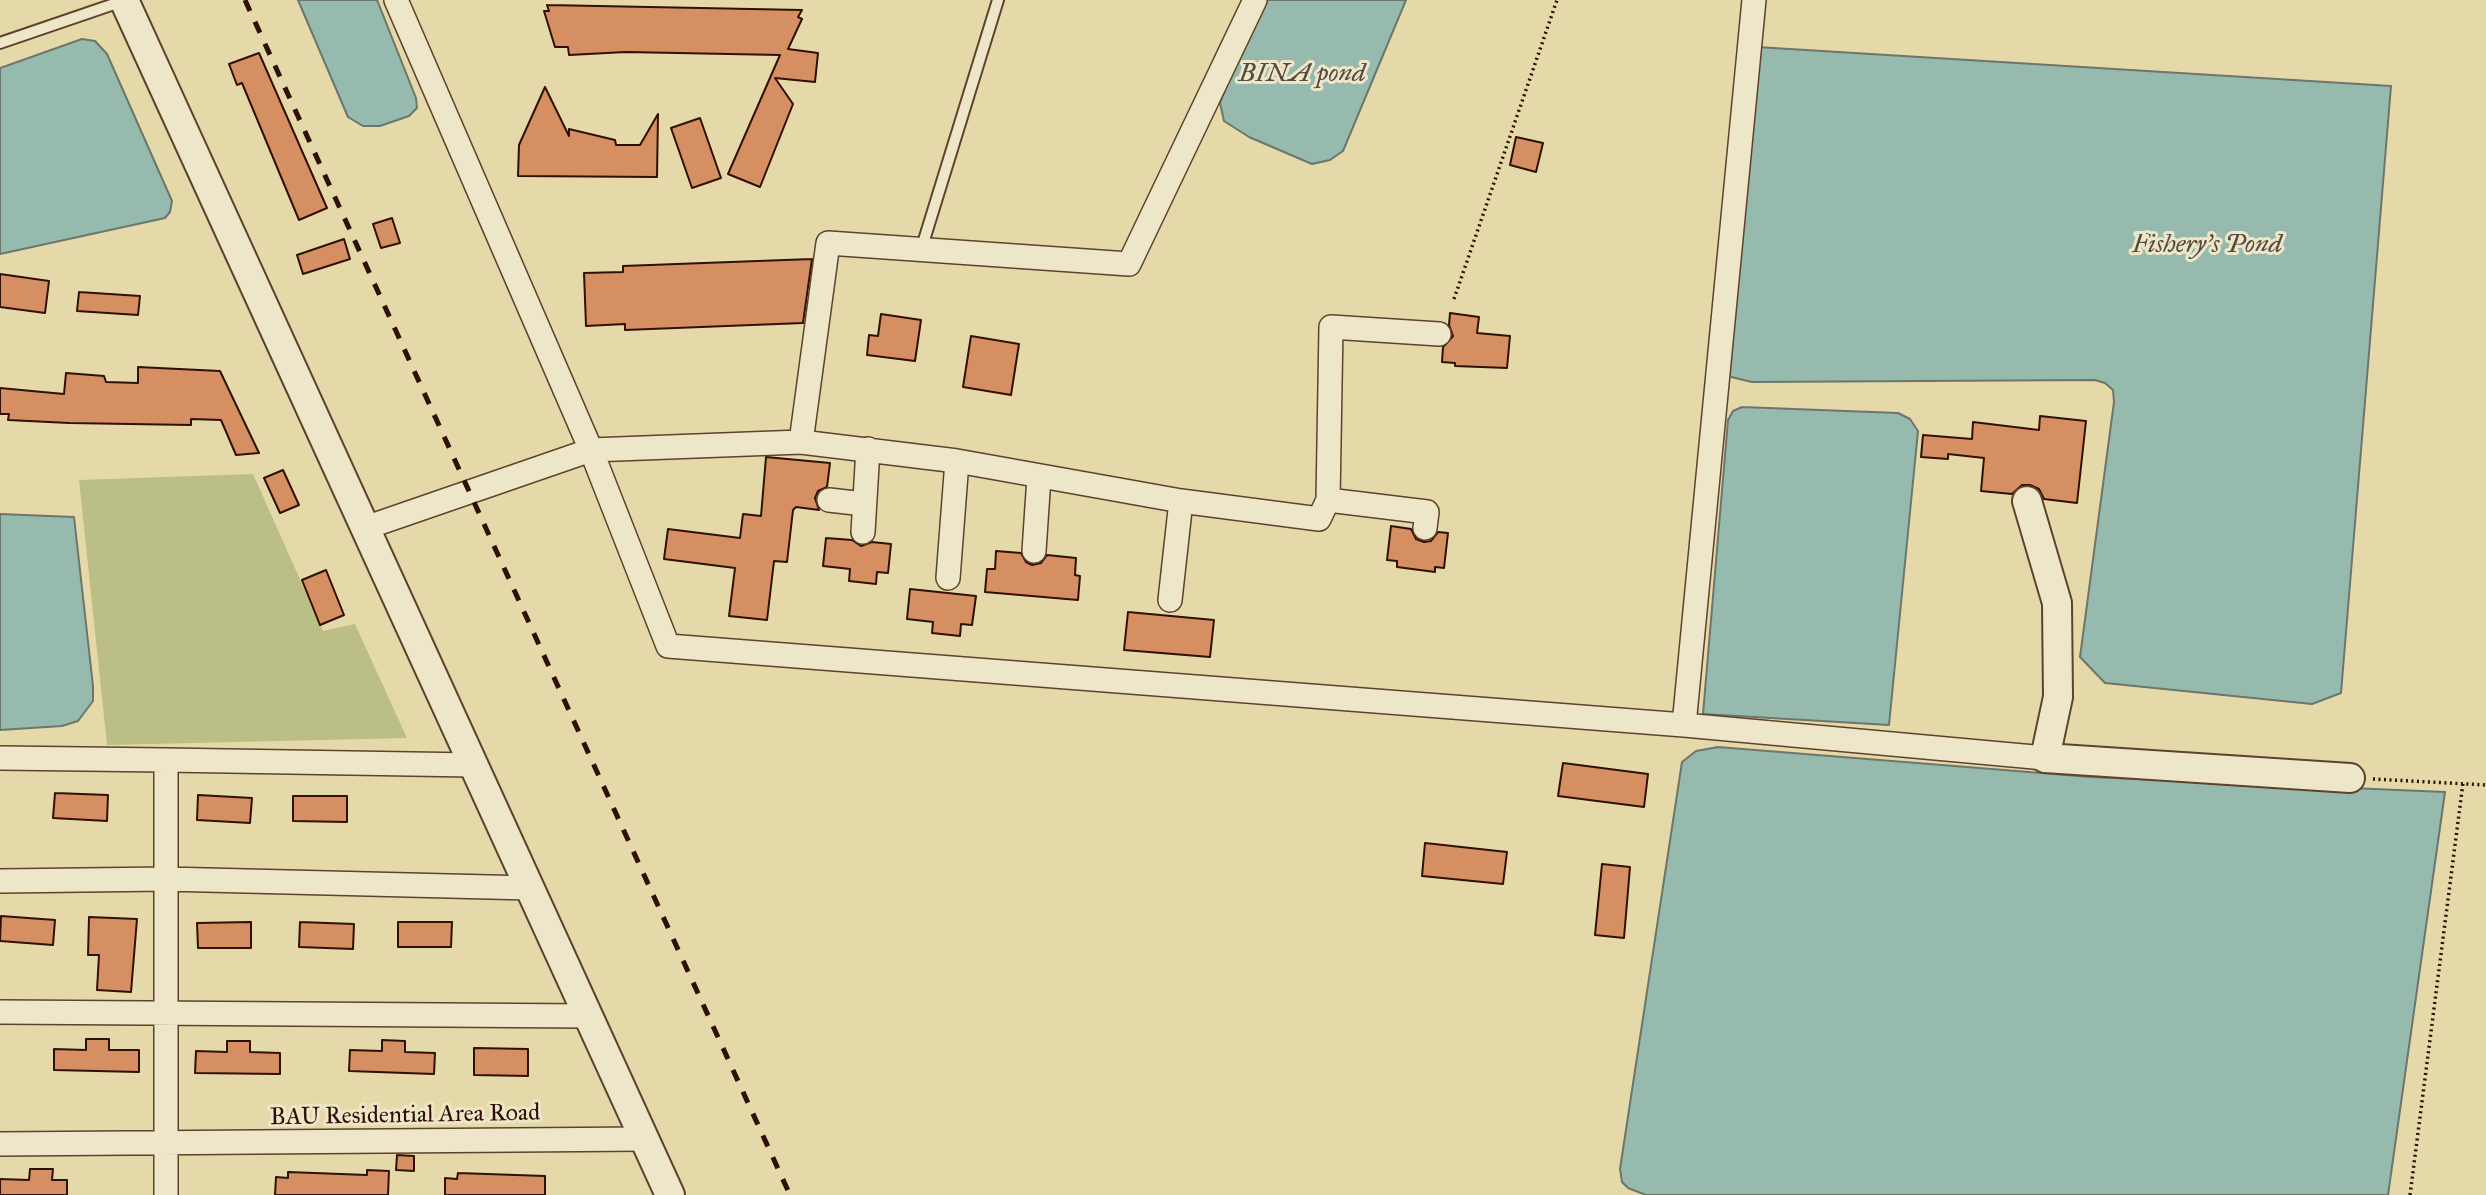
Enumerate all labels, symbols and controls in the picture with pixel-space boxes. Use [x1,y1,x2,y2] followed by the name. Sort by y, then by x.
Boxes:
[1238,59,1366,91] water label: BINA pond
[2132,230,2282,262] water label: Fishery's Pond
[270,1099,540,1133] street label: BAU Residential Area Road

